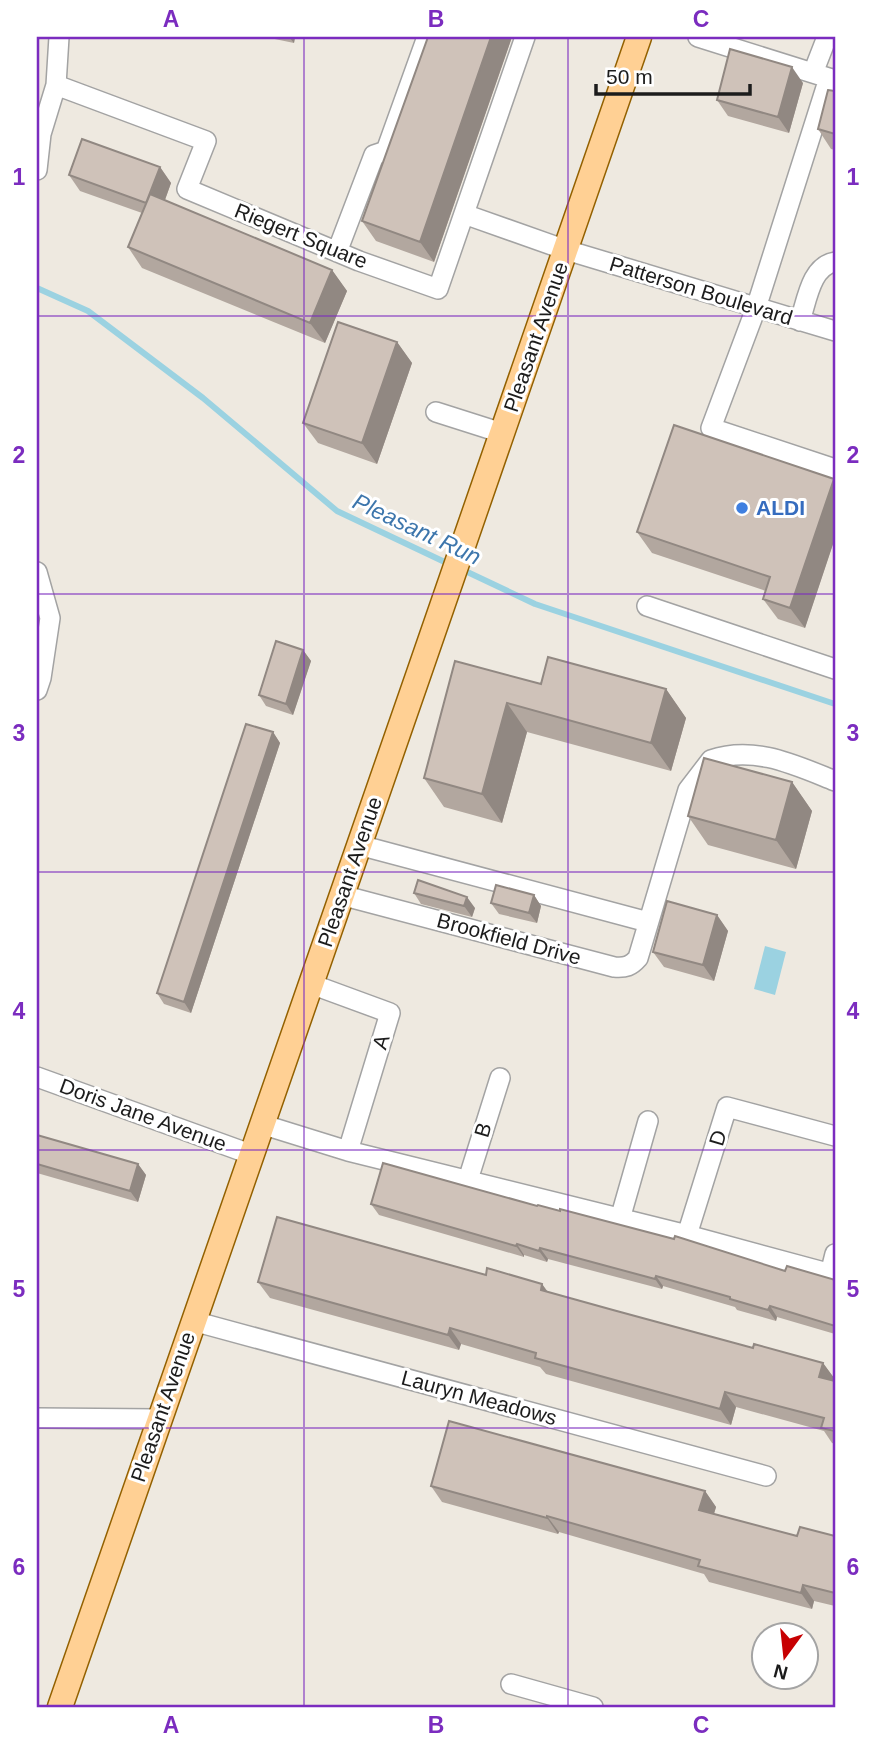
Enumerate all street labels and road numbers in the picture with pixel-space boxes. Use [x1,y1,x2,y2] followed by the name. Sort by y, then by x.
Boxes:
[231,198,371,273] street label: Riegert Square
[607,252,795,329] street label: Patterson Boulevard
[499,259,572,415] street label: Pleasant Avenue
[313,794,386,950] street label: Pleasant Avenue
[435,908,584,969] street label: Brookfield Drive
[367,1032,394,1052] street label: A
[57,1074,230,1155] street label: Doris Jane Avenue
[469,1120,496,1140] street label: B
[704,1127,731,1148] street label: D
[126,1329,199,1485] street label: Pleasant Avenue
[399,1366,559,1429] street label: Lauryn Meadows

